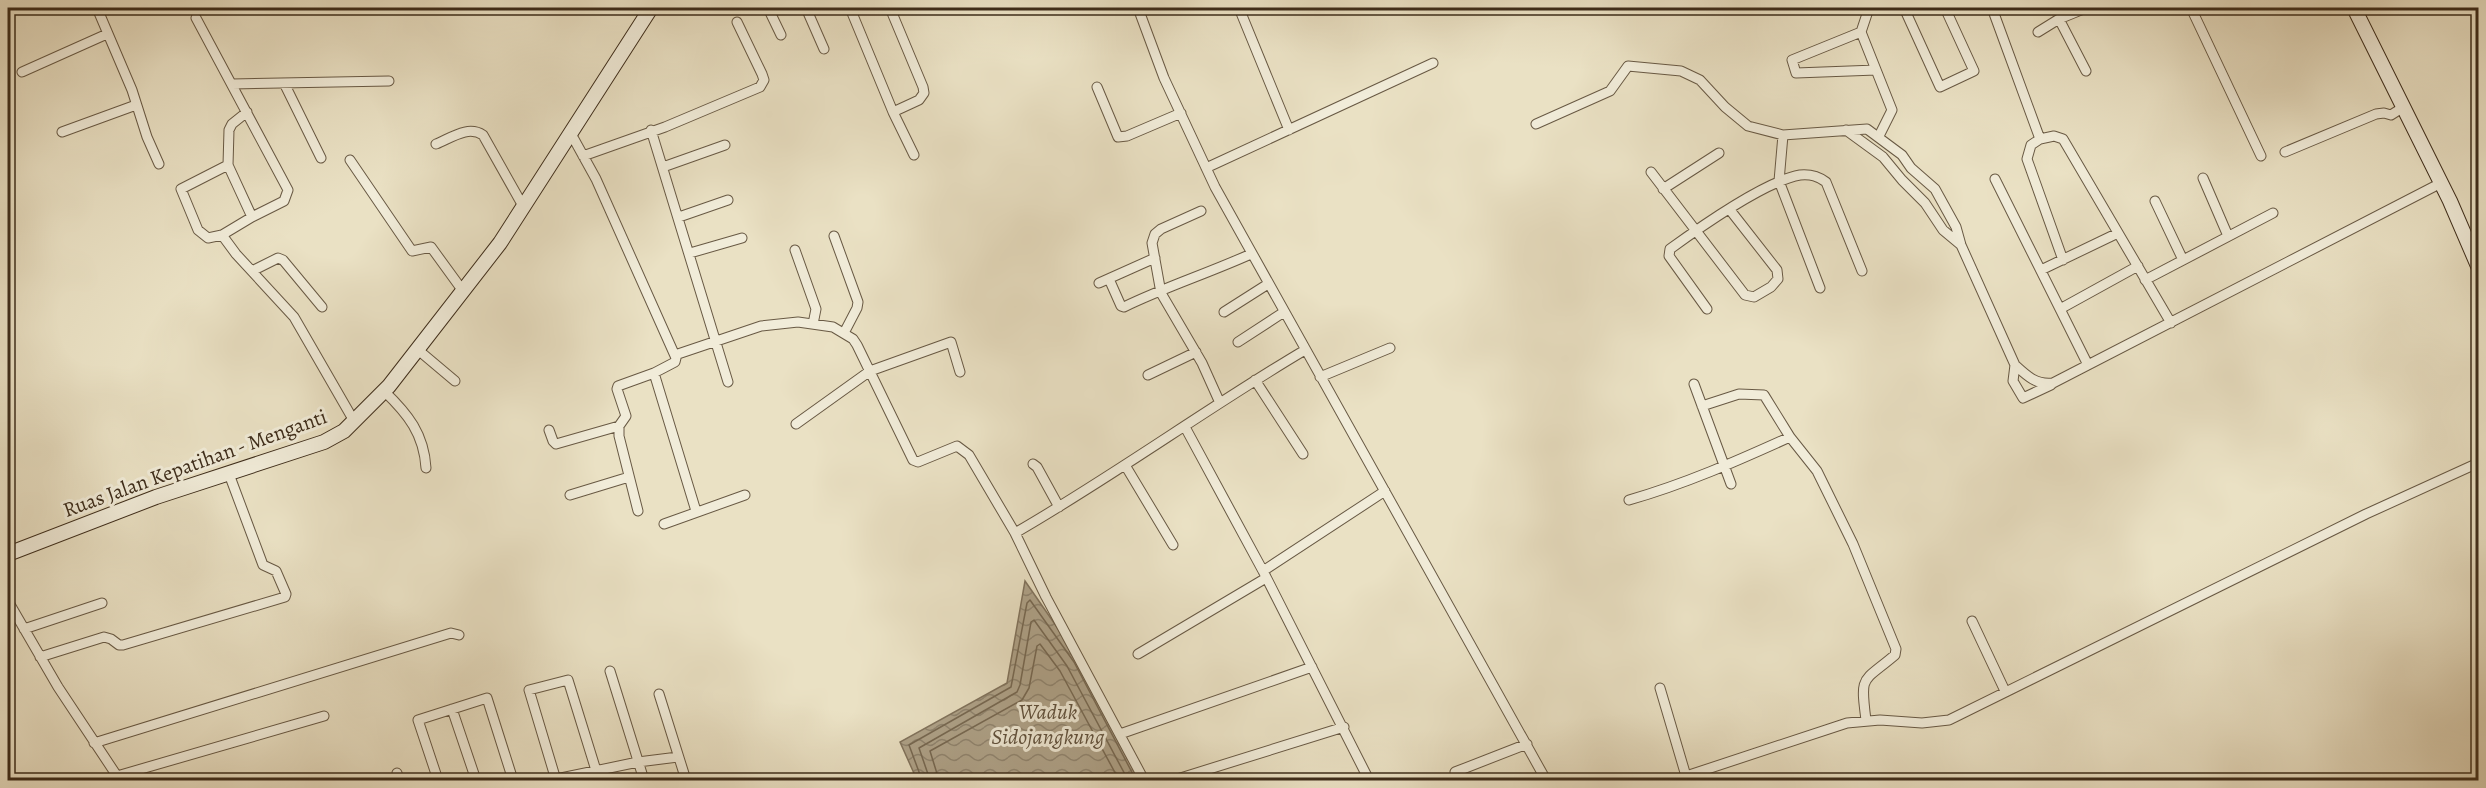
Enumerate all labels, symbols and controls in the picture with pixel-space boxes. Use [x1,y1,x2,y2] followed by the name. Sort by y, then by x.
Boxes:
[59,402,331,524] street label: Ruas Jalan Kepatihan - Menganti
[991,697,1105,752] water label: Waduk Sidojangkung

